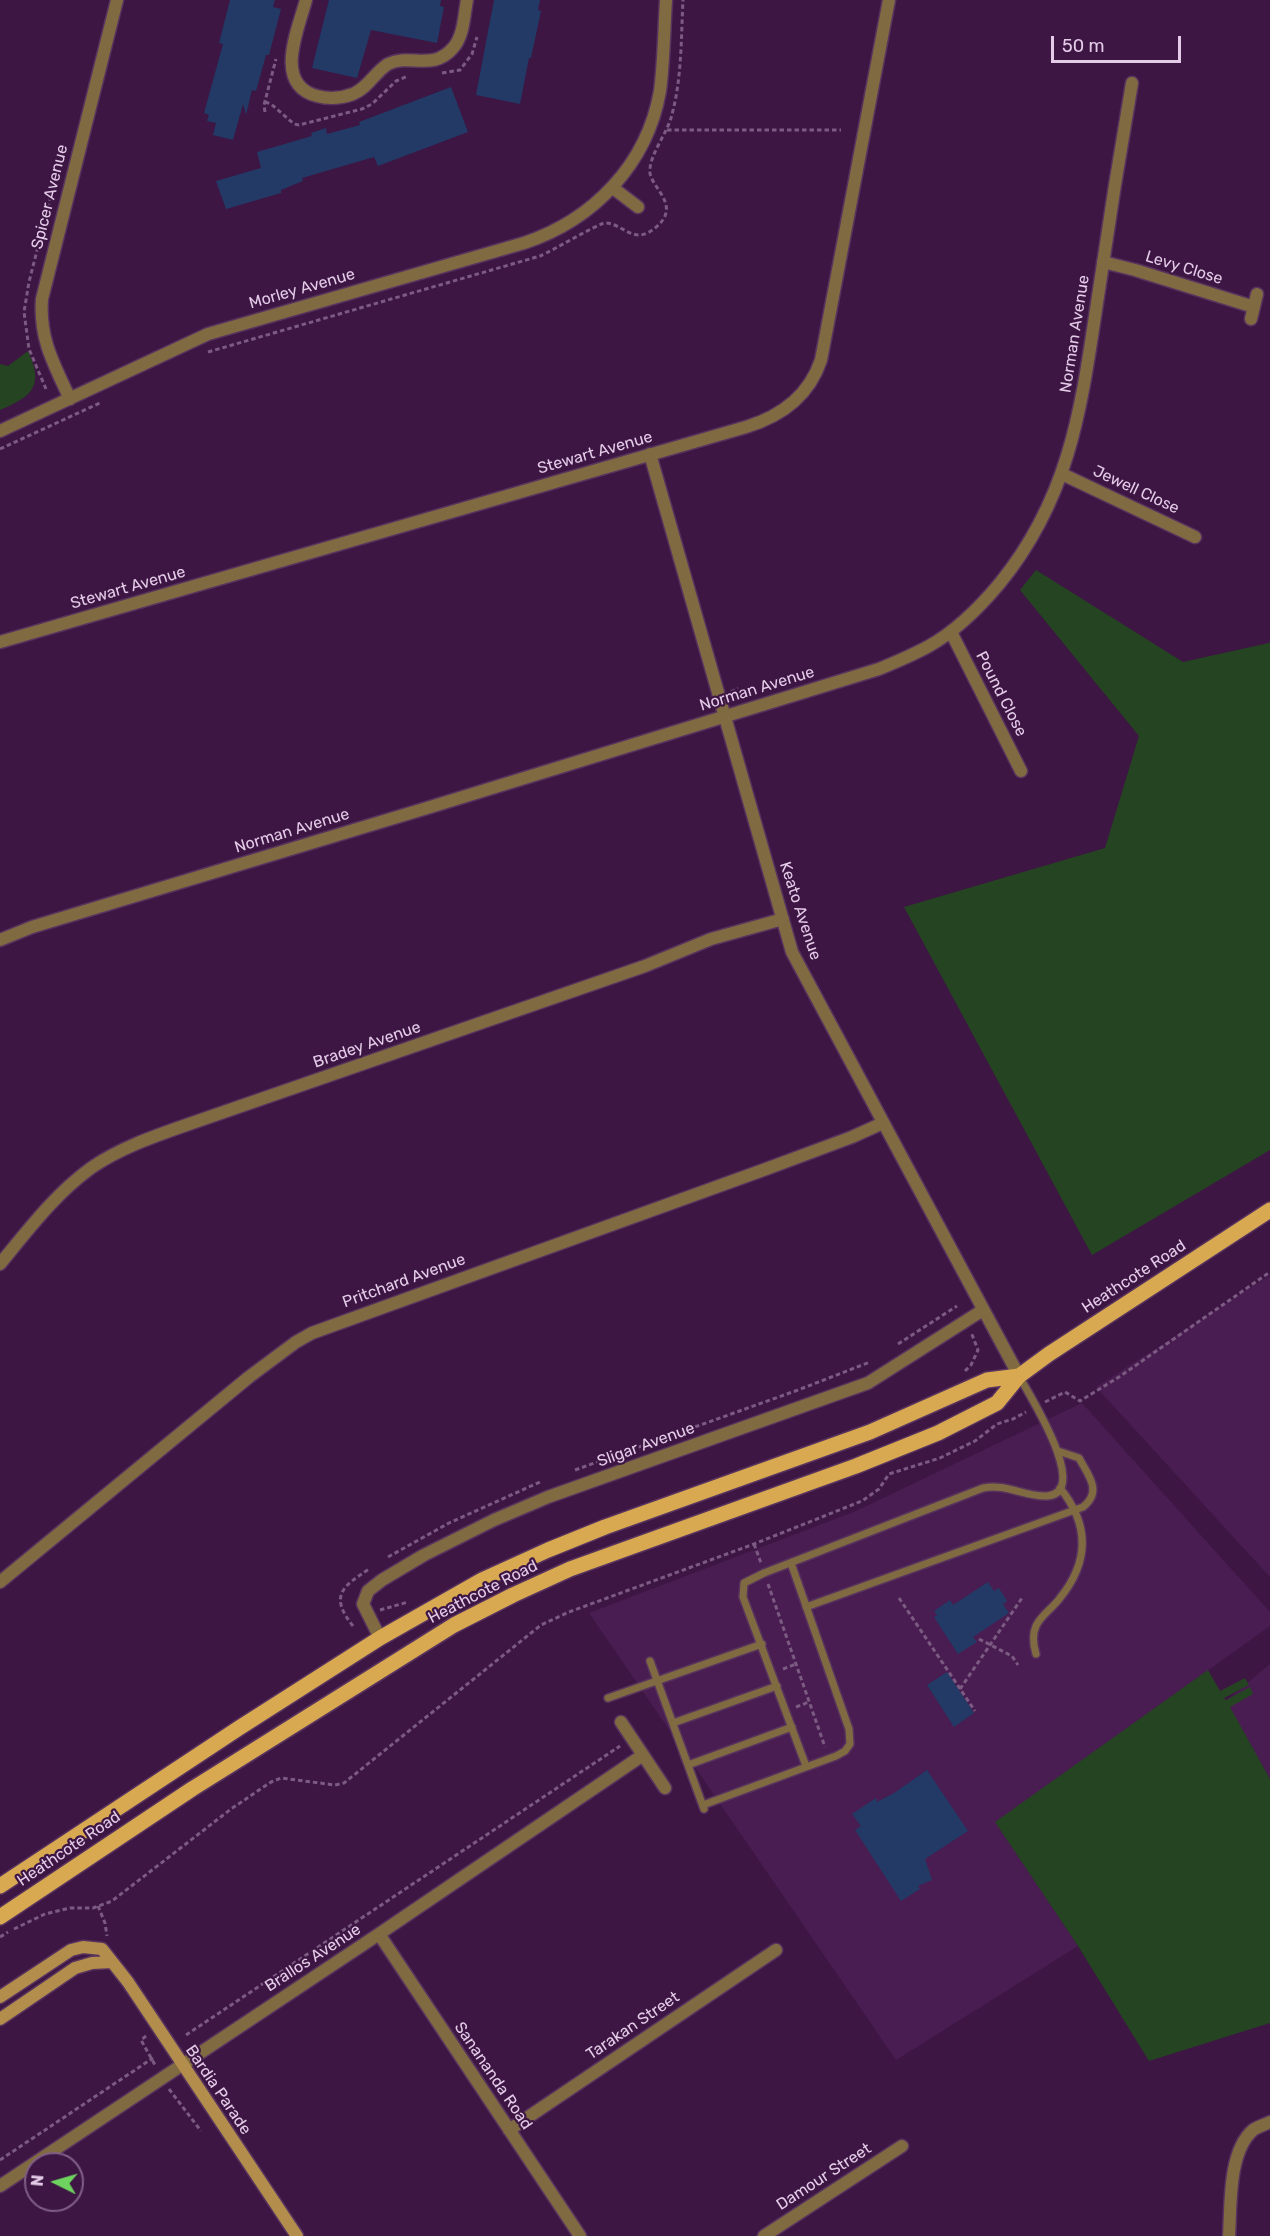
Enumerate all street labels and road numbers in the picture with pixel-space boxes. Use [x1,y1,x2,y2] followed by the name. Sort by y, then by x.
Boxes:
[28,143,72,251] street label: Spicer Avenue
[1143,247,1225,289] street label: Levy Close
[247,265,357,313] street label: Morley Avenue
[1056,274,1094,394] street label: Norman Avenue
[535,427,655,479] street label: Stewart Avenue
[1090,462,1182,518] street label: Jewell Close
[68,562,188,614] street label: Stewart Avenue
[971,648,1031,740] street label: Pound Close
[697,662,817,716] street label: Norman Avenue
[232,804,352,858] street label: Norman Avenue
[775,859,825,963] street label: Keato Avenue
[311,1018,423,1072] street label: Bradey Avenue
[1078,1236,1190,1318] street label: Heathcote Road
[340,1250,468,1312] street label: Pritchard Avenue
[595,1419,697,1471] street label: Sligar Avenue
[425,1556,541,1628] street label: Heathcote Road
[14,1807,124,1891] street label: Heathcote Road
[261,1920,365,1996] street label: Brallos Avenue
[583,1988,683,2064] street label: Tarakan Street
[450,2019,536,2133] street label: Sanananda Road
[181,2042,255,2138] street label: Bardia Parade
[773,2139,875,2215] street label: Damour Street

